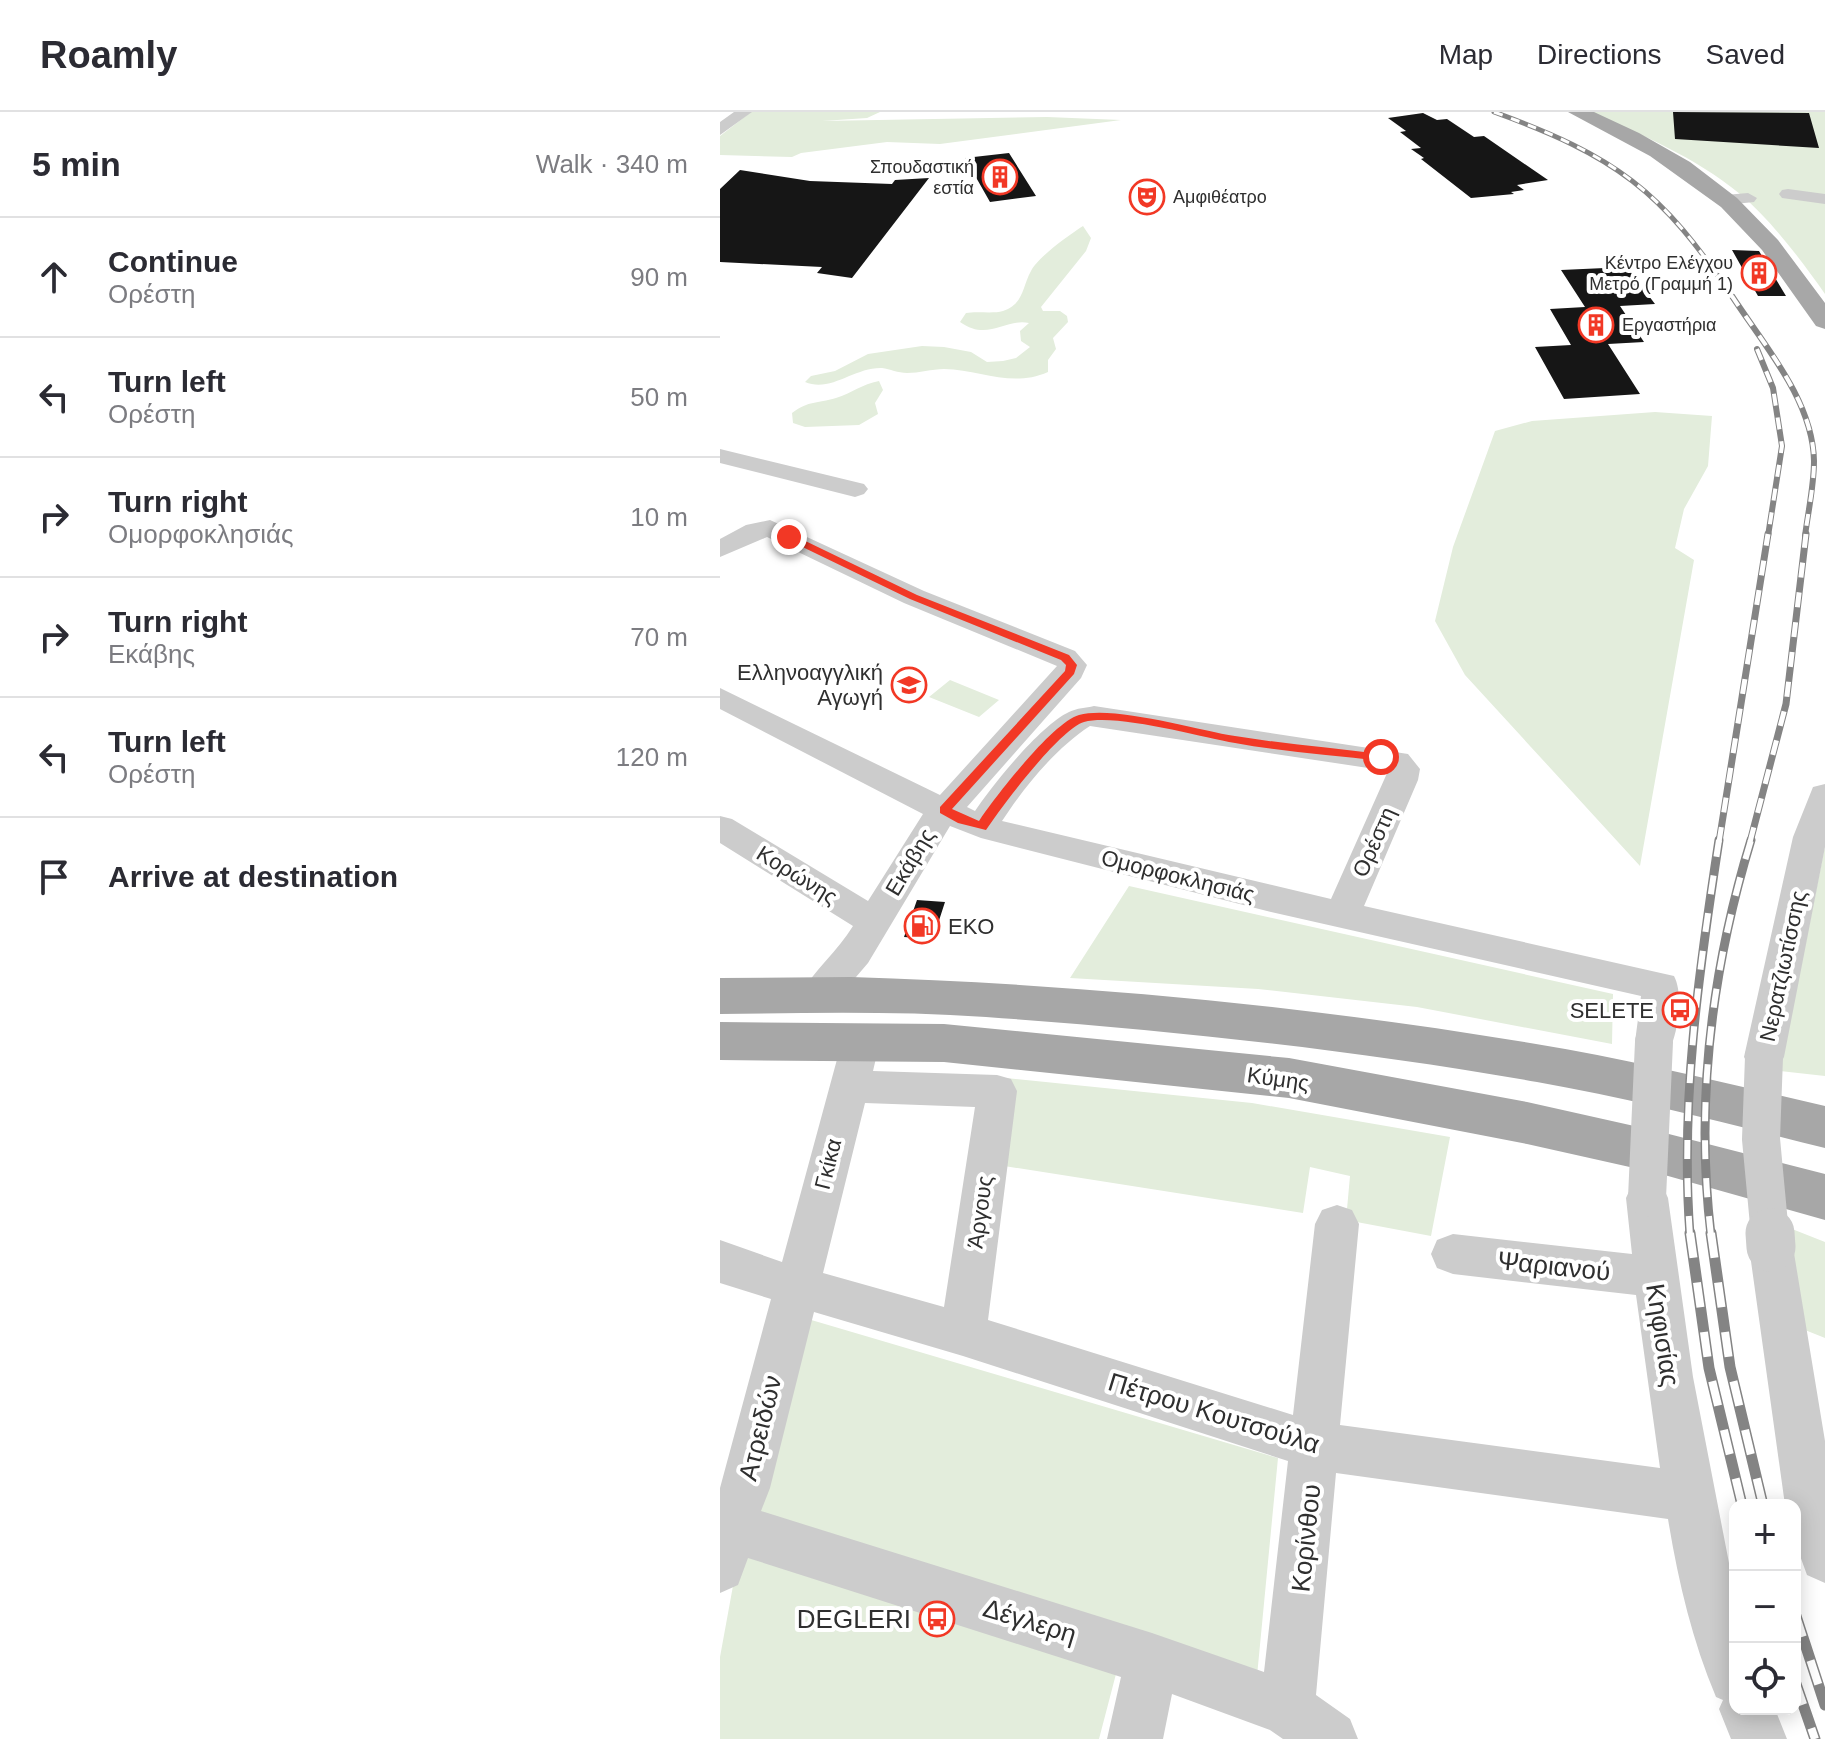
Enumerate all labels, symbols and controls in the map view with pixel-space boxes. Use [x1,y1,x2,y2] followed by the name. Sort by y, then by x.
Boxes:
[40,34,177,76] text: Roamly
[1439,39,1493,70] text: Map
[1537,39,1662,70] text: Directions
[1706,39,1785,70] text: Saved
[32,145,121,183] text: 5 min
[536,149,688,179] text: Walk · 340 m
[870,157,974,198] place label: Σπουδαστική εστία
[981,158,1019,196] building icon: Σπουδαστική εστία
[1128,178,1166,216] theatre icon: Αμφιθέατρο
[1173,187,1267,207] place label: Αμφιθέατρο
[108,245,238,278] text: Continue
[1589,253,1733,294] place label: Κέντρο Ελέγχου Μετρό (Γραμμή 1)
[1740,254,1778,292] building icon: Κέντρο Ελέγχου Μετρό (Γραμμή 1)
[32,255,76,299] icon: ahead
[630,262,688,292] text: 90 m
[108,279,195,309] text: Ορέστη
[1577,306,1615,344] building icon: Εργαστήρια
[1622,315,1717,335] place label: Εργαστήρια
[108,365,226,398] text: Turn left
[32,375,76,419] icon: left
[630,382,688,412] text: 50 m
[108,399,195,429] text: Ορέστη
[108,485,247,518] text: Turn right
[32,495,76,539] icon: right
[630,502,688,532] text: 10 m
[108,519,294,549] text: Ομορφοκλησιάς
[771,519,807,555] route end
[108,605,247,638] text: Turn right
[32,615,76,659] icon: right
[630,622,688,652] text: 70 m
[108,639,195,669] text: Εκάβης
[737,660,883,710] place label: Ελληνοαγγλική Αγωγή
[890,666,928,704] school or university icon: Ελληνοαγγλική Αγωγή
[108,725,226,758] text: Turn left
[32,735,76,779] icon: left
[1363,739,1399,775] route start
[616,742,688,772] text: 120 m
[108,759,195,789] text: Ορέστη
[1348,803,1400,881] street label: Ορέστη
[880,824,940,900] street label: Εκάβης
[752,841,842,909] street label: Κορώνης
[1099,845,1257,907] street label: Ομορφοκλησιάς
[32,855,76,899] icon: arrive
[108,860,398,893] text: Arrive at destination
[1755,888,1811,1044] street label: Νερατζιωτίσσης
[903,907,941,945] fuel station icon: EKO
[948,914,994,939] place label: EKO
[1661,991,1699,1029] bus stop icon: SELETE
[1570,998,1654,1023] place label: SELETE
[1245,1062,1311,1096] street label: Κύμης
[810,1136,846,1192] street label: Γκίκα
[963,1174,997,1250] street label: Άργους
[1496,1245,1612,1287] street label: Ψαριανού
[1640,1281,1686,1389] street label: Κηφισίας
[1105,1367,1323,1459] street label: Πέτρου Κουτσούλα
[732,1372,788,1484] street label: Ατρειδών
[1285,1483,1327,1593] street label: Κορίνθου
[1729,1499,1801,1715] map controls
[1729,1499,1801,1571] button: +
[1729,1571,1801,1643] button: −
[980,1593,1080,1649] street label: Δέγλερη
[918,1600,956,1638] bus stop icon: DEGLERI
[797,1604,911,1634] place label: DEGLERI
[1729,1643,1801,1715] button: locate

